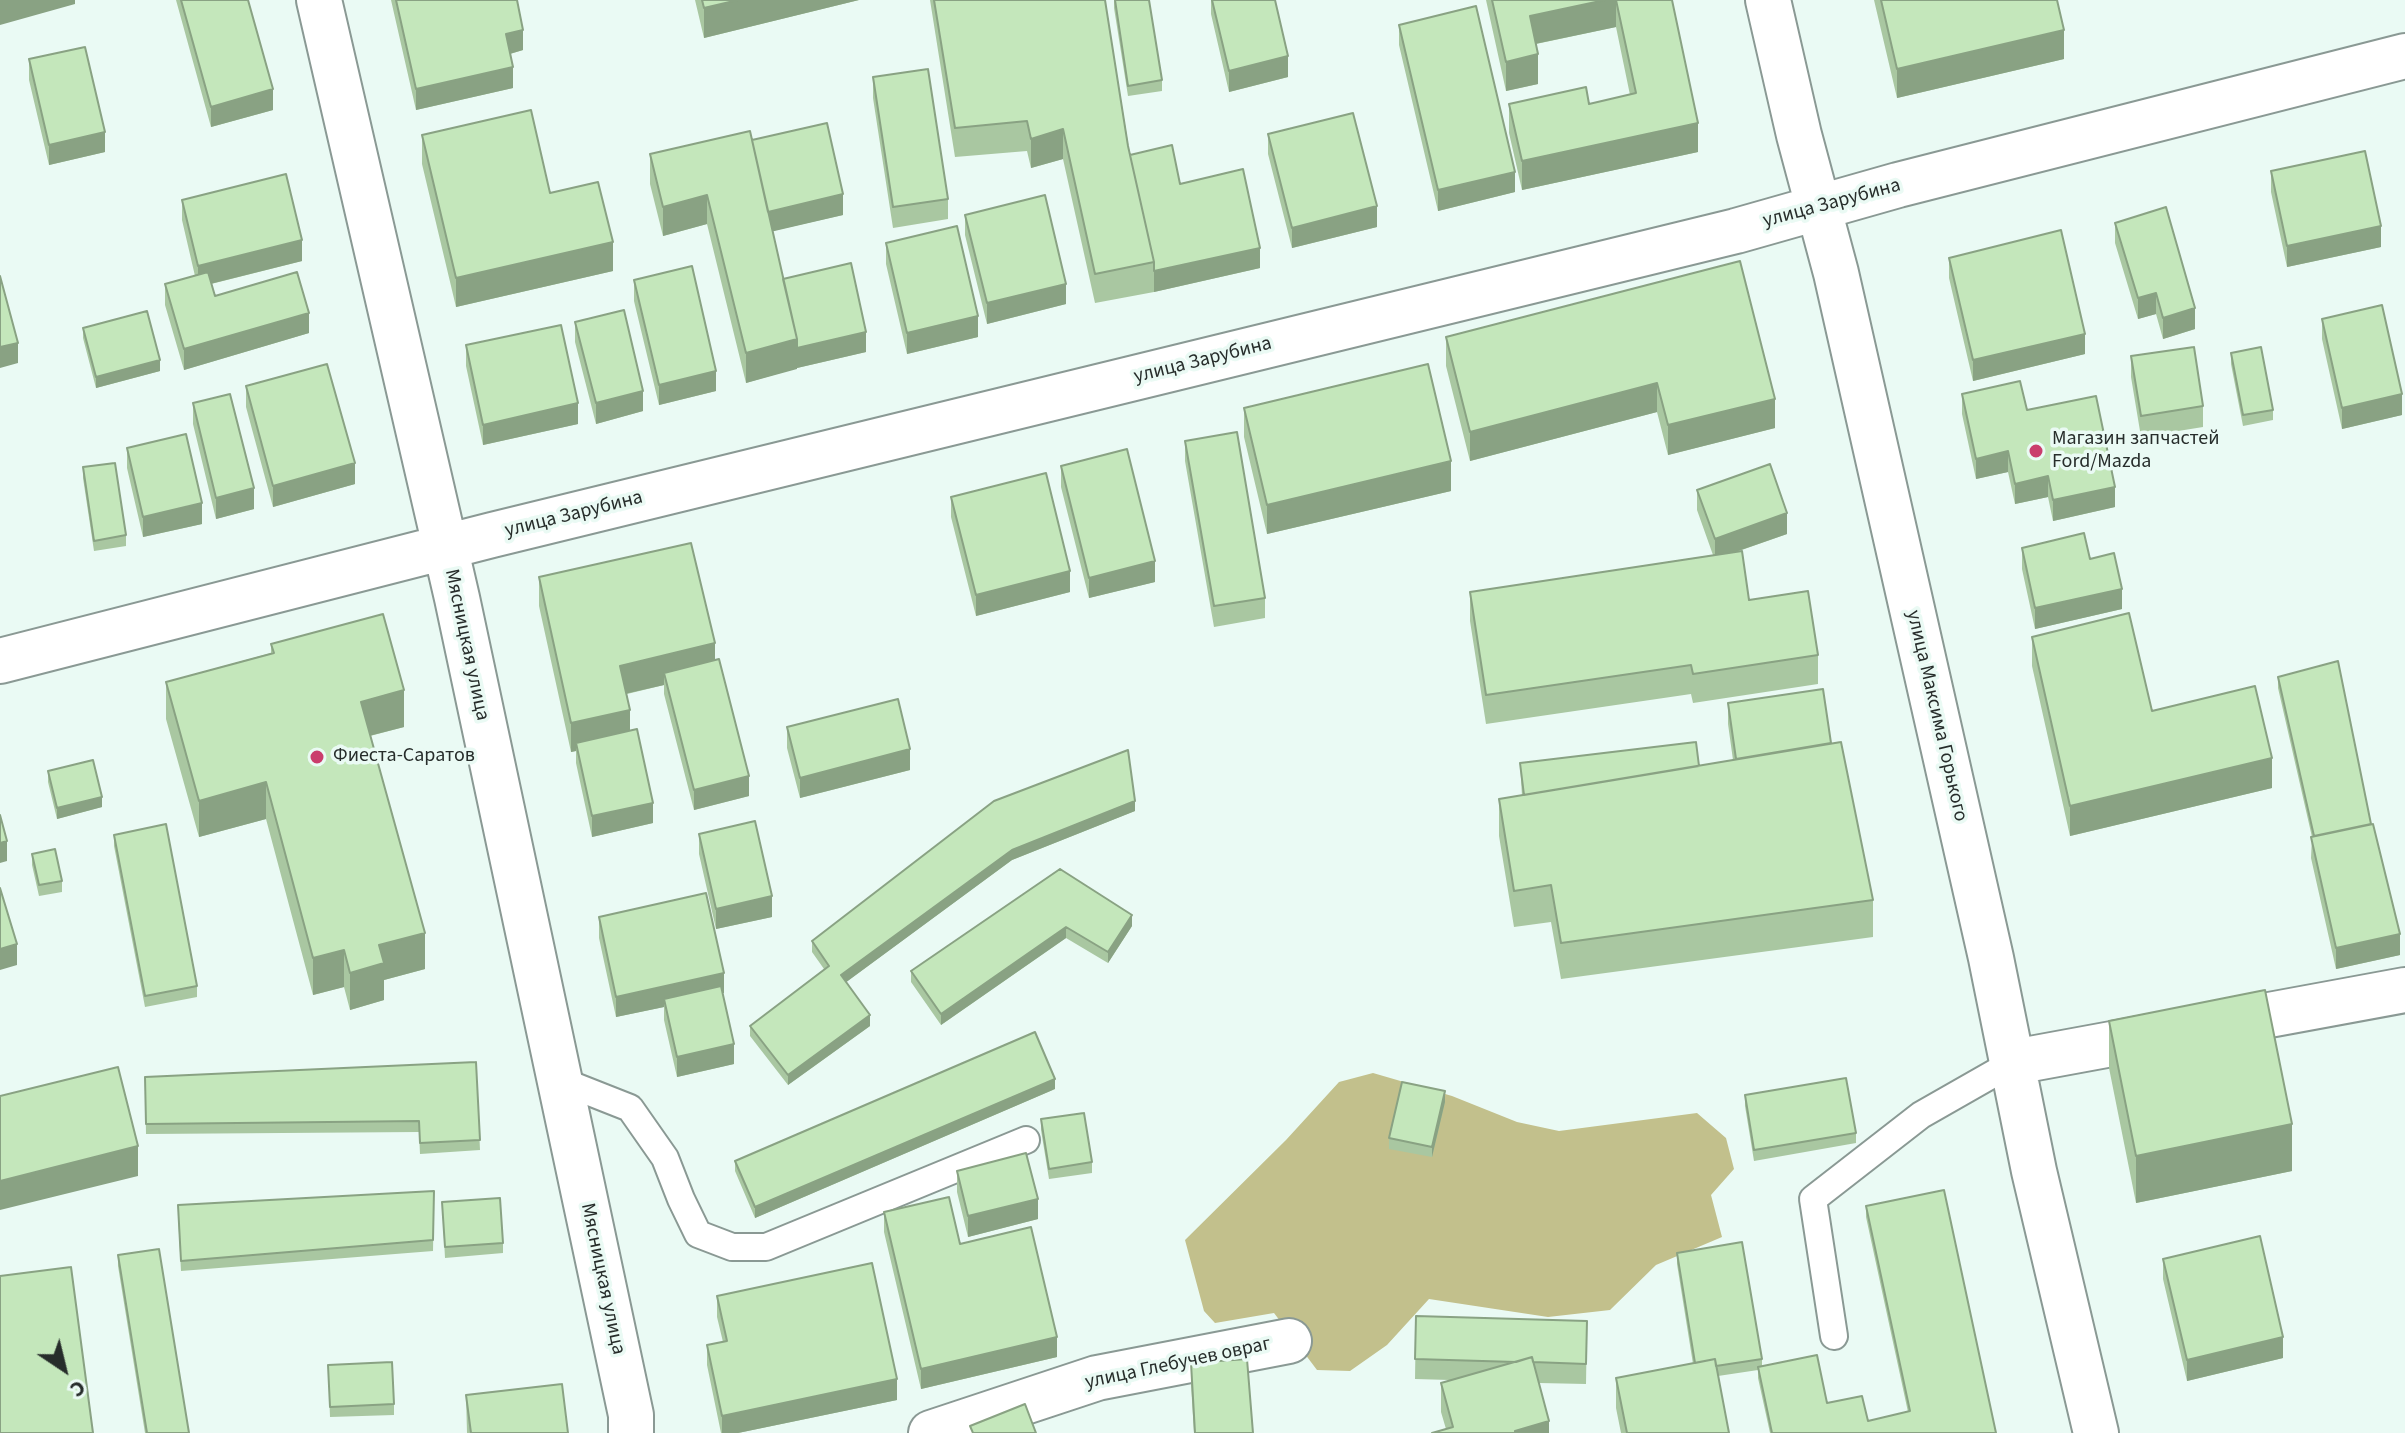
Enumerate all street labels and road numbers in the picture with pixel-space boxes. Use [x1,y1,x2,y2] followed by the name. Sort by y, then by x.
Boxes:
[1761,174,1903,234] street label: улица Зарубина
[1132,332,1274,390] street label: улица Зарубина
[503,486,645,544] street label: улица Зарубина
[438,567,494,723] street label: Мясницкая улица
[1900,608,1972,824] street label: улица Максима Горького
[574,1201,630,1357] street label: Мясницкая улица
[1083,1333,1273,1395] street label: улица Глебучев овраг

